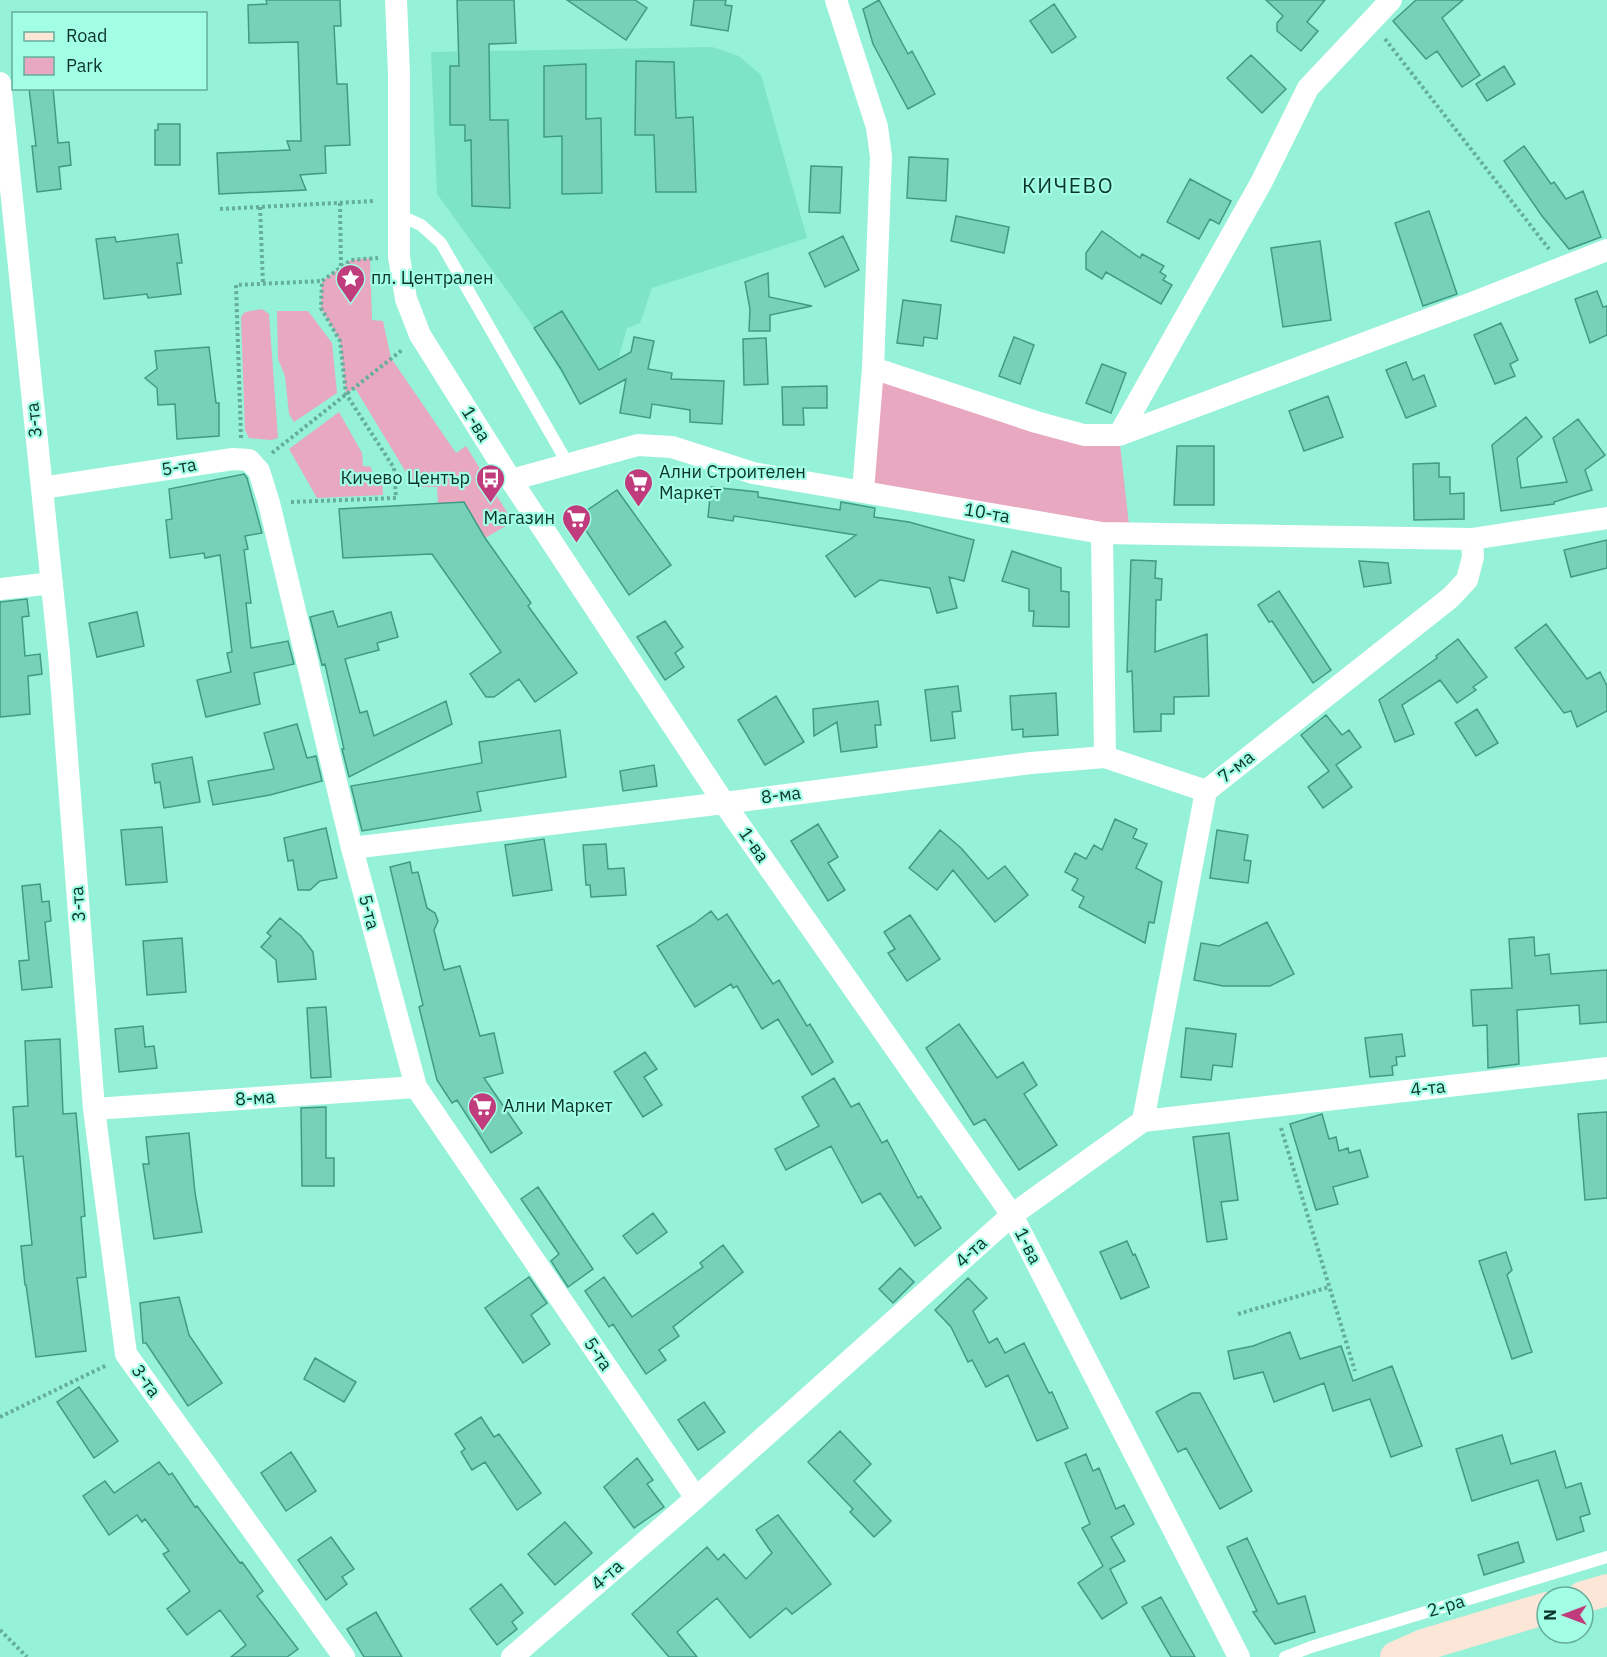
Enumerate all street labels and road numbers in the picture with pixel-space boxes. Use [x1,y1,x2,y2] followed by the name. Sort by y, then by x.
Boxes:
[20,401,47,439] street label: 3-та
[457,402,496,446] street label: 1-ва
[160,452,198,481] street label: 5-та
[962,497,1012,528] street label: 10-та
[1213,745,1259,788] street label: 7-ма
[760,781,803,808] street label: 8-ма
[734,823,775,867] street label: 1-ва
[65,885,90,922] street label: 3-та
[354,892,385,932] street label: 5-та
[1409,1074,1447,1101] street label: 4-та
[234,1085,276,1110] street label: 8-ма
[1010,1224,1047,1268] street label: 1-ва
[950,1231,992,1272] street label: 4-та
[579,1333,618,1375] street label: 5-та
[127,1360,166,1402] street label: 3-та
[586,1554,628,1595] street label: 4-та
[1424,1589,1468,1622] street label: 2-ра

